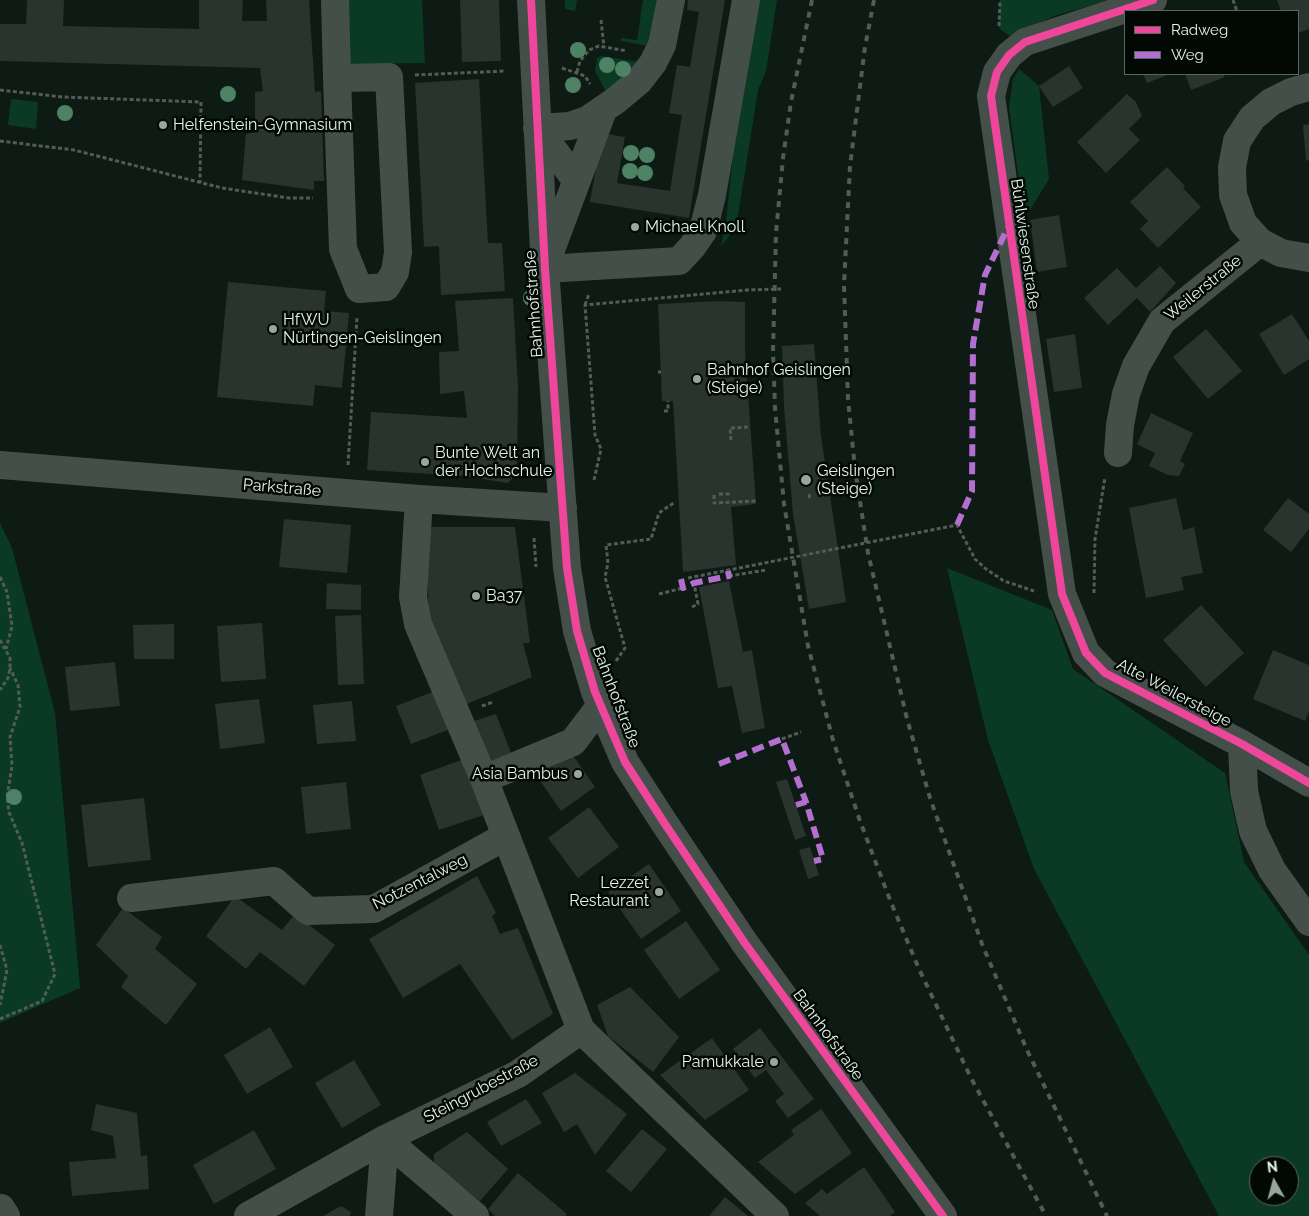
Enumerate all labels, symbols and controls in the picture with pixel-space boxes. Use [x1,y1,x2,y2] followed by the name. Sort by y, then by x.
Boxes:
[1124,10,1299,75] legend
[1171,21,1228,39] text: Radweg
[1171,46,1204,64] text: Weg
[173,115,352,135] place label: Helfenstein-Gymnasium
[157,119,169,131] marker: Helfenstein-Gymnasium
[1006,178,1044,310] street label: Bühlwiesenstraße
[645,217,745,237] place label: Michael Knoll
[629,221,641,233] marker: Michael Knoll
[521,250,547,358] street label: Bahnhofstraße
[1161,251,1245,325] street label: Weilerstraße
[283,310,442,348] place label: HfWU Nürtingen-Geislingen
[267,323,279,335] marker: HfWU Nürtingen-Geislingen
[707,360,851,398] place label: Bahnhof Geislingen (Steige)
[691,373,703,385] marker: Bahnhof Geislingen (Steige)
[435,443,552,481] place label: Bunte Welt an der Hochschule
[419,456,431,468] marker: Bunte Welt an der Hochschule
[817,461,895,499] place label: Geislingen (Steige)
[799,473,813,487] marker: Geislingen (Steige)
[242,475,322,501] street label: Parkstraße
[486,586,522,606] place label: Ba37
[470,590,482,602] marker: Ba37
[588,643,644,751] street label: Bahnhofstraße
[1113,655,1235,731] street label: Alte Weilersteige
[472,764,568,784] place label: Asia Bambus
[572,768,584,780] marker: Asia Bambus
[370,850,470,914] street label: Notzentalweg
[569,873,649,911] place label: Lezzet Restaurant
[653,886,665,898] marker: Lezzet Restaurant
[789,986,867,1084] street label: Bahnhofstraße
[420,1051,542,1127] street label: Steingrubestraße
[682,1052,764,1072] place label: Pamukkale
[768,1056,780,1068] marker: Pamukkale
[1249,1156,1299,1206] north arrow
[1266,1159,1279,1176] text: N

